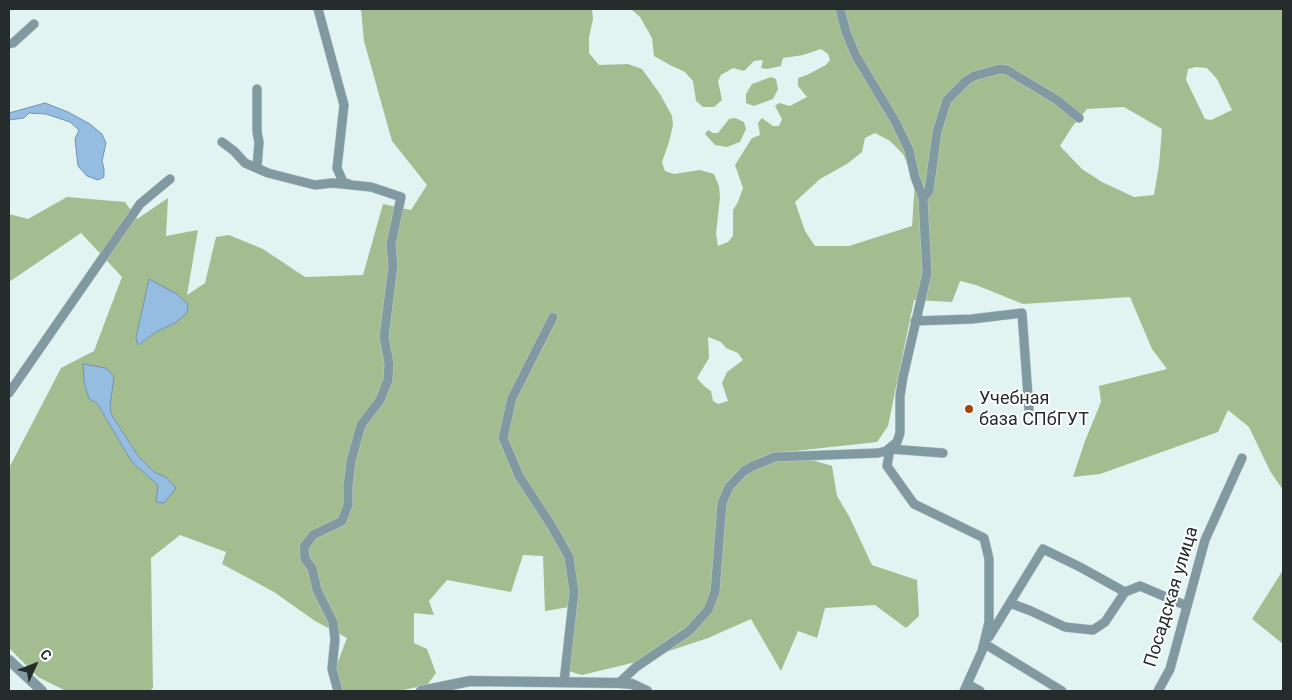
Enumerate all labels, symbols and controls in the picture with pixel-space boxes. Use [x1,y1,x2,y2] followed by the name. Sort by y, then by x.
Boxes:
[979,388,1089,430] place label: Учебная база СПбГУТ
[963,403,975,415] marker: Учебная база СПбГУТ
[1140,524,1204,670] street label: Посадская улица
[10,640,60,690] north arrow
[37,646,55,664] text: С

